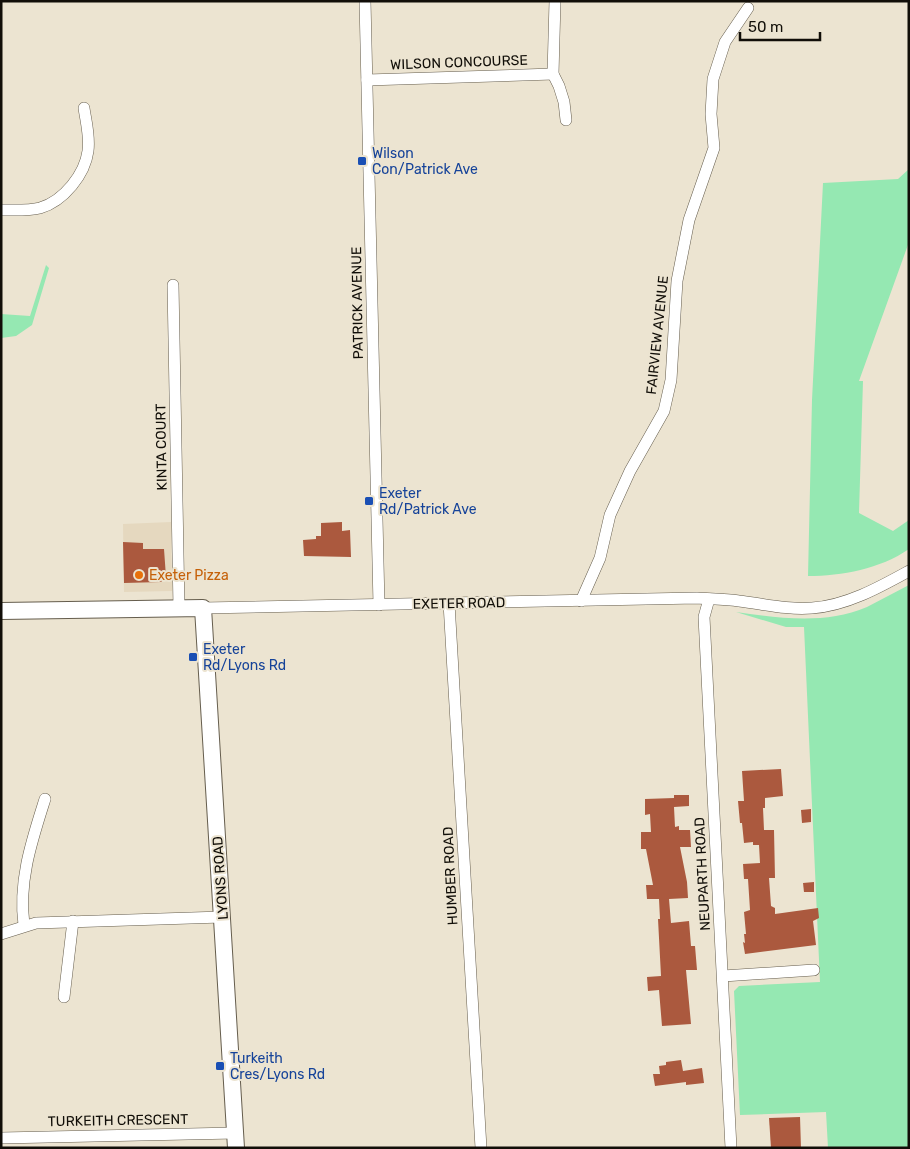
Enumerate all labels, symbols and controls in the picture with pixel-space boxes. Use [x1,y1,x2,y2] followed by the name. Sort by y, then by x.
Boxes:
[740,10,820,42] scale bar
[748,18,783,36] text: 50 m
[390,52,528,73] street label: WILSON CONCOURSE
[372,145,478,178] place label: Wilson Con/Patrick Ave
[356,155,368,167] marker: Wilson Con/Patrick Ave
[348,246,367,360] street label: PATRICK AVENUE
[643,275,672,395] street label: FAIRVIEW AVENUE
[152,403,171,491] street label: KINTA COURT
[379,485,477,518] place label: Exeter Rd/Patrick Ave
[363,495,375,507] marker: Exeter Rd/Patrick Ave
[149,567,229,584] place label: Exeter Pizza
[133,569,145,581] marker: Exeter Pizza
[413,594,505,613] street label: EXETER ROAD
[203,641,286,674] place label: Exeter Rd/Lyons Rd
[187,651,199,663] marker: Exeter Rd/Lyons Rd
[691,817,714,931] street label: NEUPARTH ROAD
[439,826,462,926] street label: HUMBER ROAD
[209,836,232,920] street label: LYONS ROAD
[230,1050,325,1083] place label: Turkeith Cres/Lyons Rd
[214,1060,226,1072] marker: Turkeith Cres/Lyons Rd
[48,1111,188,1130] street label: TURKEITH CRESCENT

